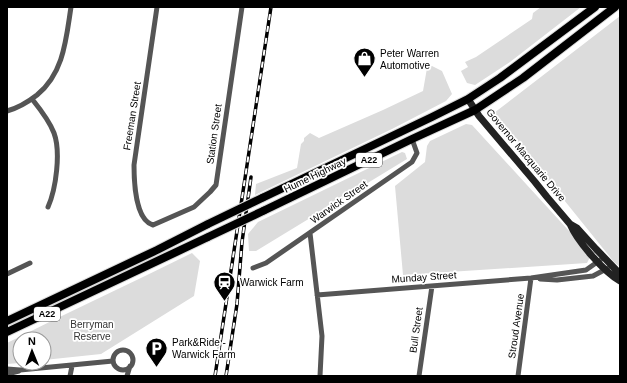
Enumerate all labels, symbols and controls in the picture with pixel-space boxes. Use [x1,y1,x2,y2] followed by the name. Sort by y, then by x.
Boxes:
[351,46,377,79] shop icon: Peter Warren Automotive
[380,48,439,71] place label: Peter Warren Automotive
[121,81,143,151] street label: Freeman Street
[204,103,224,165] street label: Station Street
[484,107,568,204] street label: Governor Macquarie Drive
[356,153,382,167] road number: A22
[282,155,348,195] street label: Hume Highway
[308,178,370,226] street label: Warwick Street
[212,269,238,302] station icon: Warwick Farm
[391,269,457,285] street label: Munday Street
[240,277,304,288] place label: Warwick Farm
[506,292,526,359] street label: Stroud Avenue
[407,306,425,354] street label: Bull Street
[34,307,60,321] road number: A22
[70,319,114,342] park label: Berryman Reserve
[12,331,52,371] north arrow
[28,335,36,347] text: N
[144,335,170,368] parking icon: Park&Ride - Warwick Farm
[172,337,236,360] place label: Park&Ride - Warwick Farm

